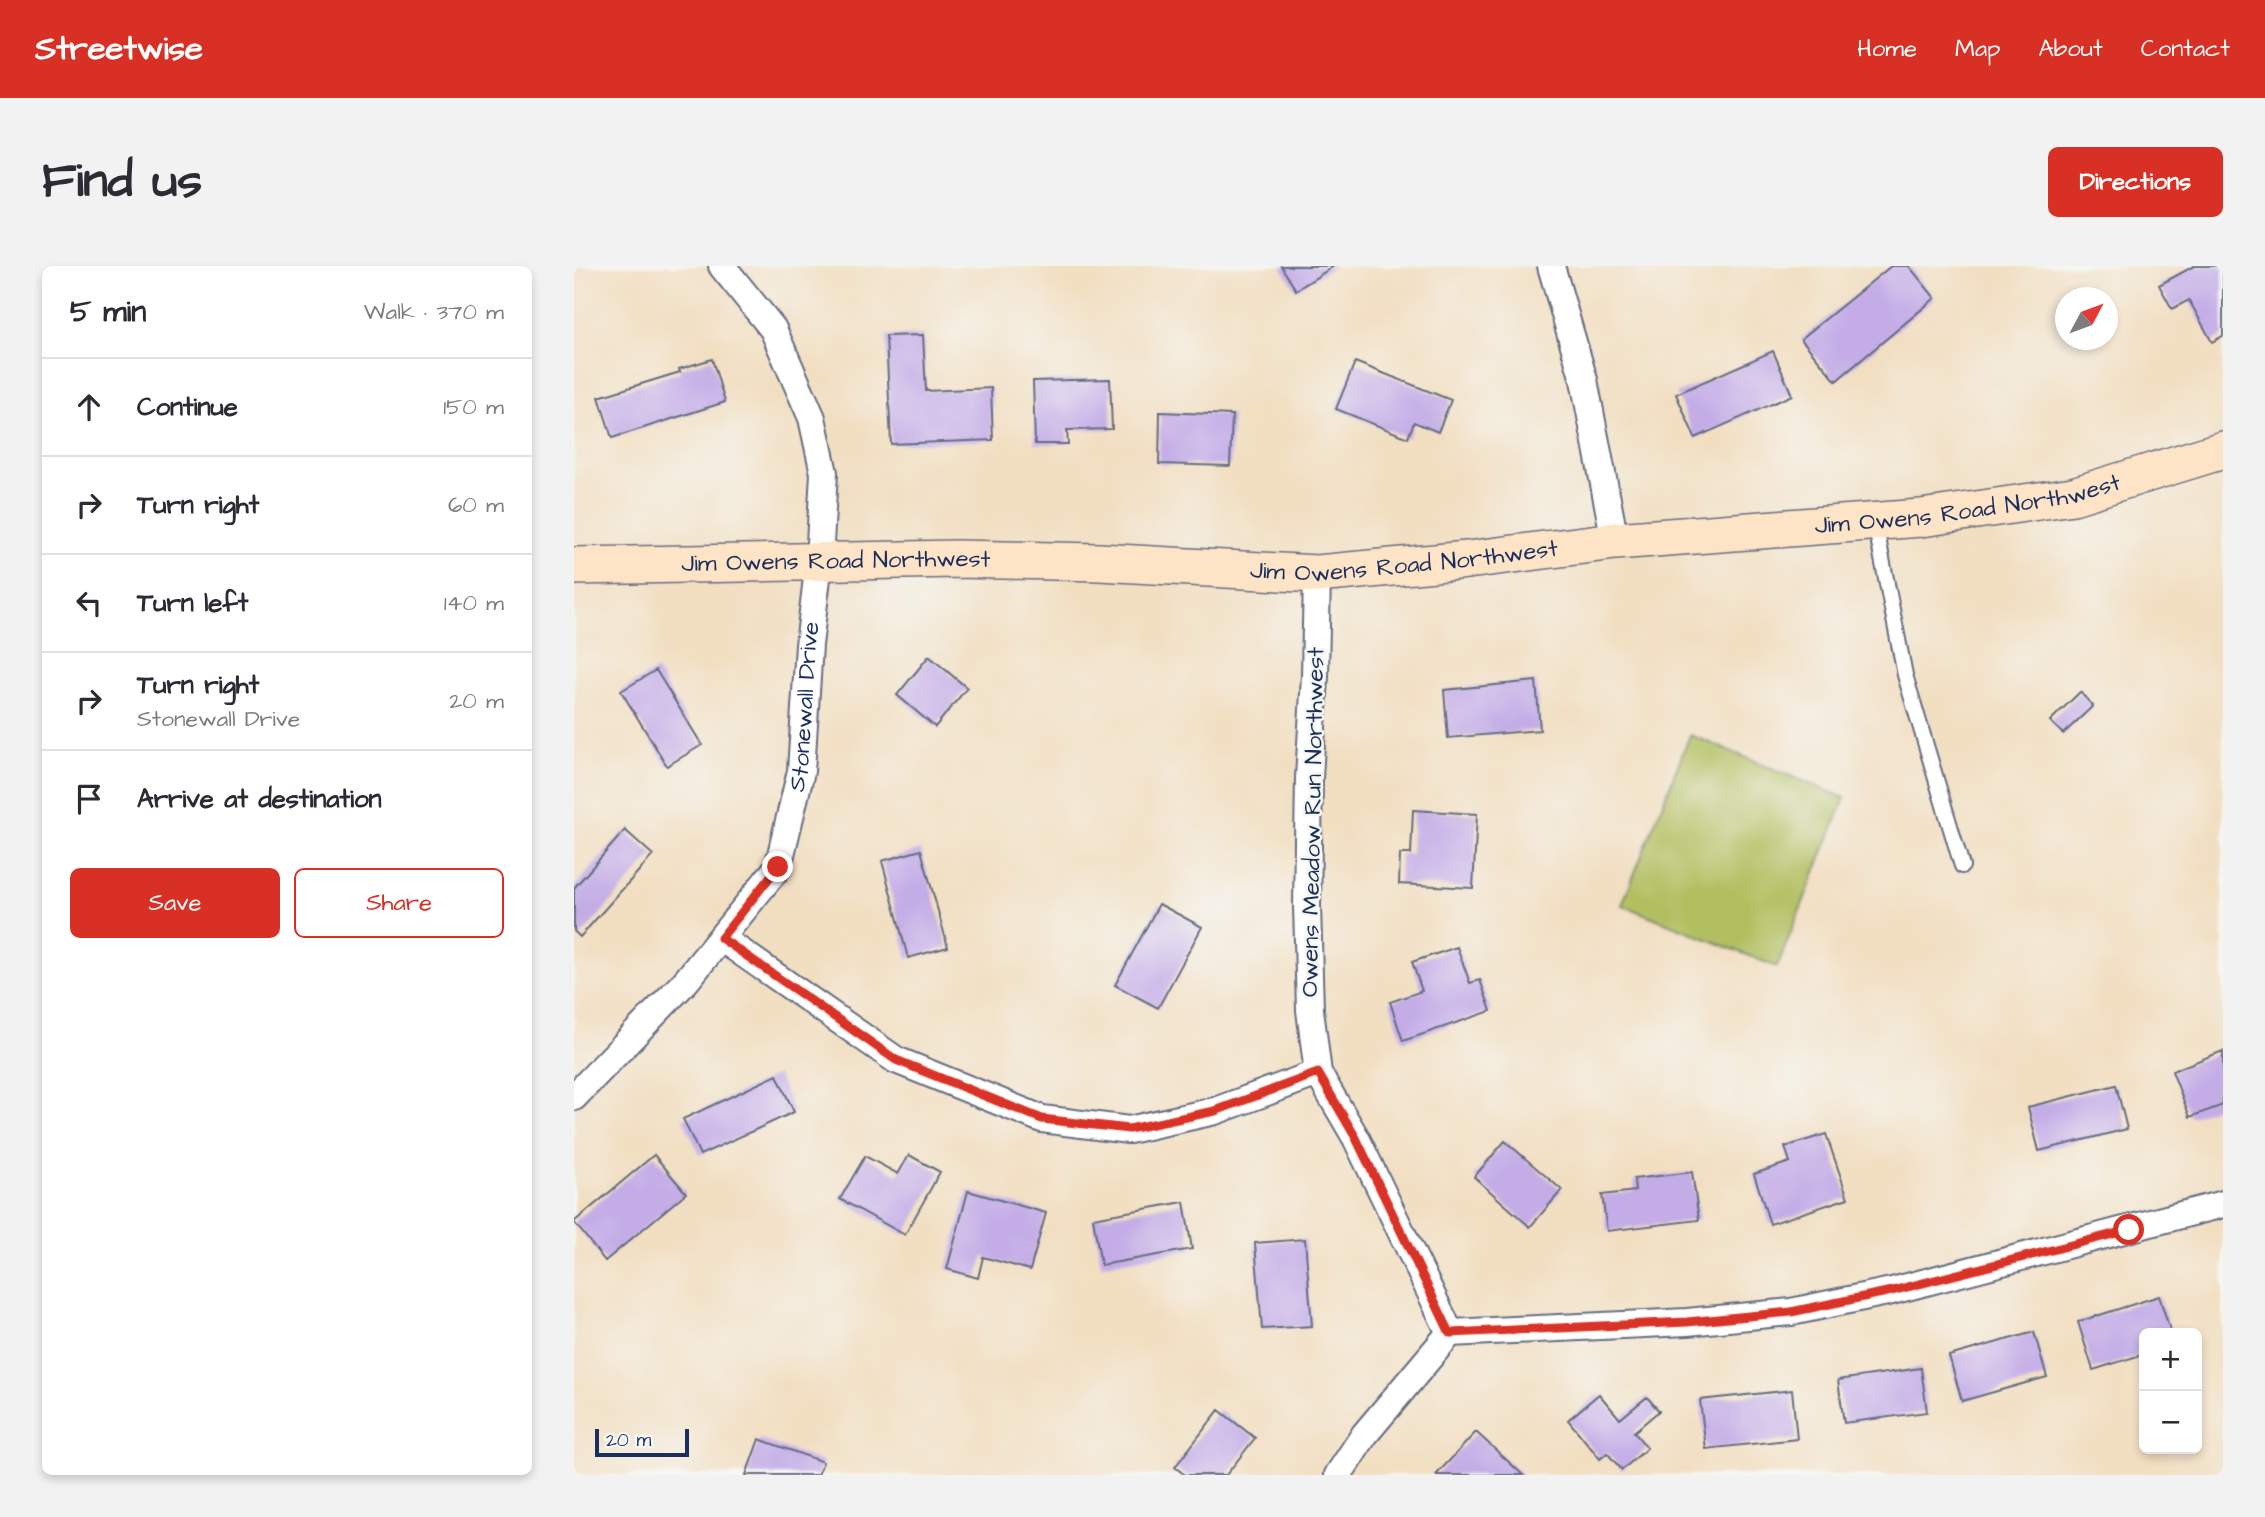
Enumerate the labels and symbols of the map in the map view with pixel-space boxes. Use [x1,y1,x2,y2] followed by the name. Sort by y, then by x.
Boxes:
[2055,287,2118,350] north arrow
[1813,465,2125,543] street label: Jim Owens Road Northwest
[1249,531,1560,592] street label: Jim Owens Road Northwest
[681,542,991,581] street label: Jim Owens Road Northwest
[780,620,829,795] street label: Stonewall Drive
[1293,646,1333,997] street label: Owens Meadow Run Northwest
[762,851,793,882] route end
[2113,1214,2144,1245] route start
[595,1426,690,1458] scale bar

